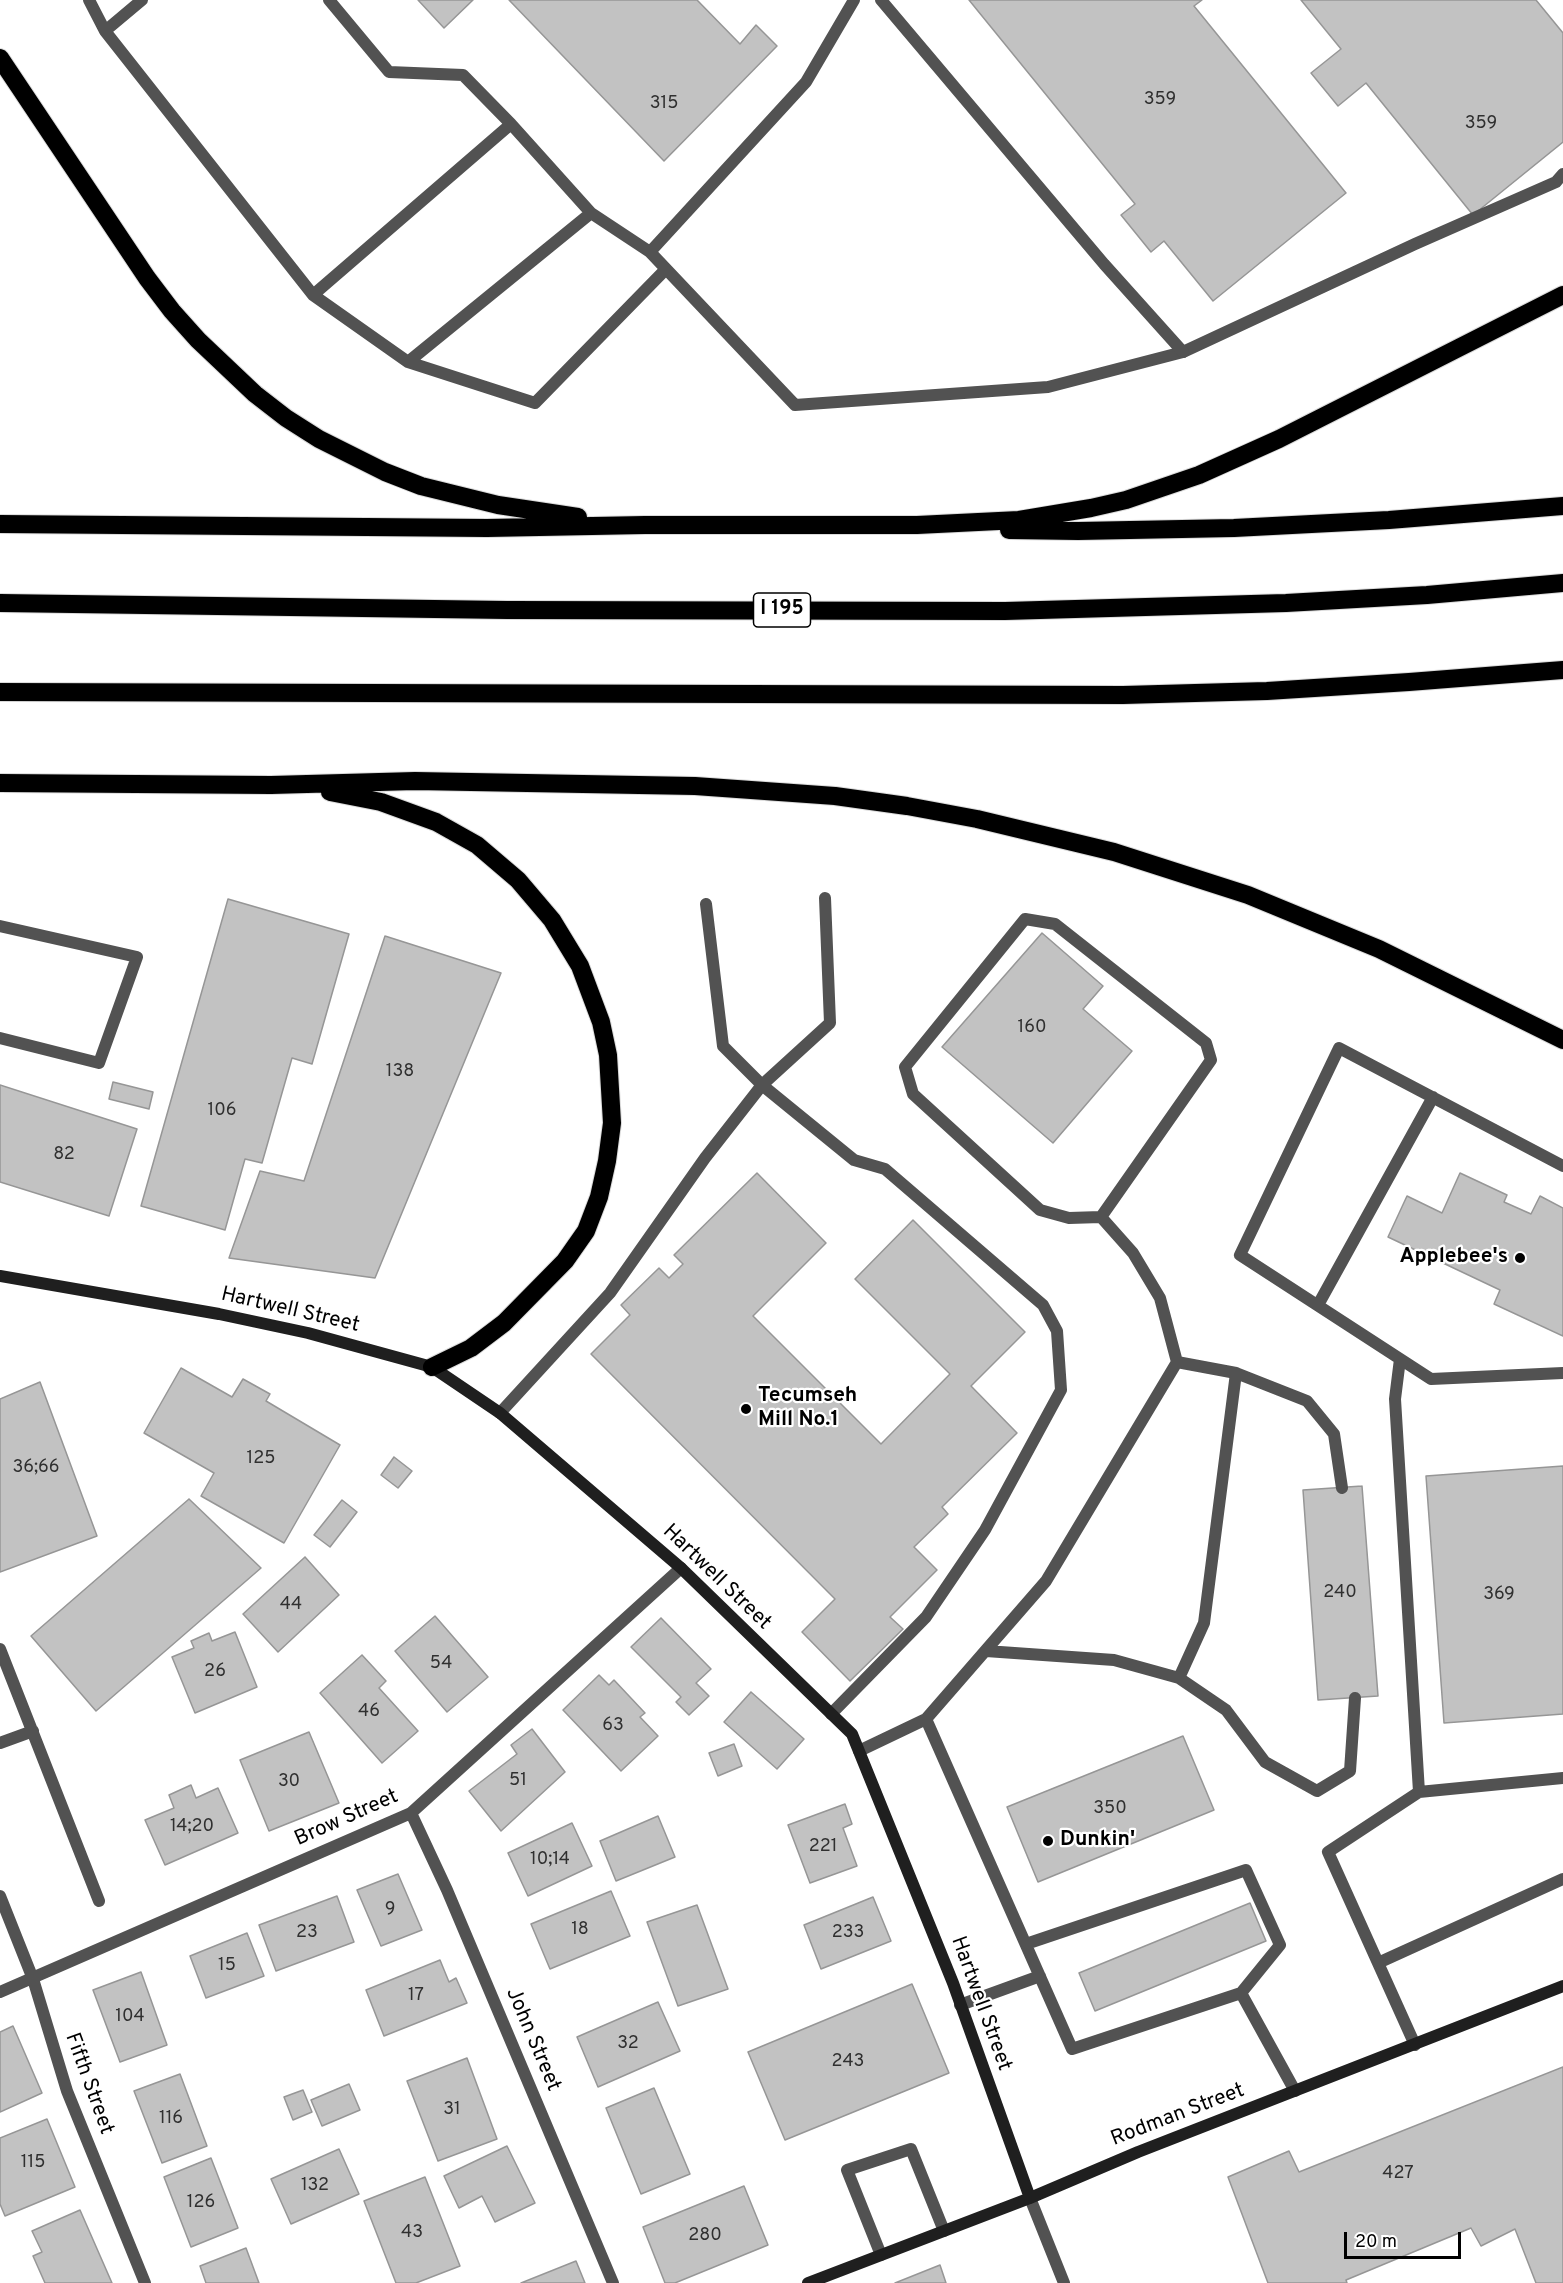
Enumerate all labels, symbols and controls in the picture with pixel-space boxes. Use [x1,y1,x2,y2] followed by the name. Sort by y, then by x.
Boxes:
[1144,89,1176,111] house number: 359
[650,93,678,115] house number: 315
[1465,113,1497,135] house number: 359
[754,593,810,627] road number: I 195
[1017,1017,1047,1039] house number: 160
[386,1061,414,1083] house number: 138
[207,1100,237,1122] house number: 106
[53,1144,75,1166] house number: 82
[1400,1245,1508,1271] place label: Applebee's
[1513,1251,1527,1265] marker: Applebee's
[218,1283,362,1339] street label: Hartwell Street
[758,1384,857,1434] place label: Tecumseh Mill No.1
[739,1402,753,1416] marker: Tecumseh Mill No.1
[247,1448,275,1470] house number: 125
[12,1457,60,1479] house number: 36;66
[656,1520,776,1636] street label: Hartwell Street
[1323,1582,1357,1604] house number: 240
[1483,1584,1515,1606] house number: 369
[280,1594,302,1616] house number: 44
[430,1653,452,1675] house number: 54
[204,1661,226,1683] house number: 26
[358,1701,380,1723] house number: 46
[602,1715,624,1737] house number: 63
[509,1770,527,1792] house number: 51
[278,1771,300,1793] house number: 30
[291,1785,403,1853] street label: Brow Street
[1093,1798,1127,1820] house number: 350
[170,1816,214,1838] house number: 14;20
[1060,1828,1135,1854] place label: Dunkin'
[1041,1834,1055,1848] marker: Dunkin'
[809,1836,837,1858] house number: 221
[530,1849,570,1871] house number: 10;14
[385,1899,395,1921] house number: 9
[571,1919,589,1941] house number: 18
[296,1922,318,1944] house number: 23
[832,1922,864,1944] house number: 233
[944,1933,1016,2075] street label: Hartwell Street
[218,1955,236,1977] house number: 15
[408,1985,424,2007] house number: 17
[499,1985,565,2095] street label: John Street
[115,2006,145,2028] house number: 104
[58,2030,118,2138] street label: Fifth Street
[617,2033,639,2055] house number: 32
[832,2051,864,2073] house number: 243
[1108,2079,1248,2153] street label: Rodman Street
[443,2099,461,2121] house number: 31
[159,2108,183,2130] house number: 116
[21,2152,45,2174] house number: 115
[1382,2163,1414,2185] house number: 427
[301,2175,329,2197] house number: 132
[187,2192,215,2214] house number: 126
[1347,2220,1464,2258] scale bar
[401,2222,423,2244] house number: 43
[688,2225,722,2247] house number: 280
[1355,2231,1397,2254] text: 20 m

